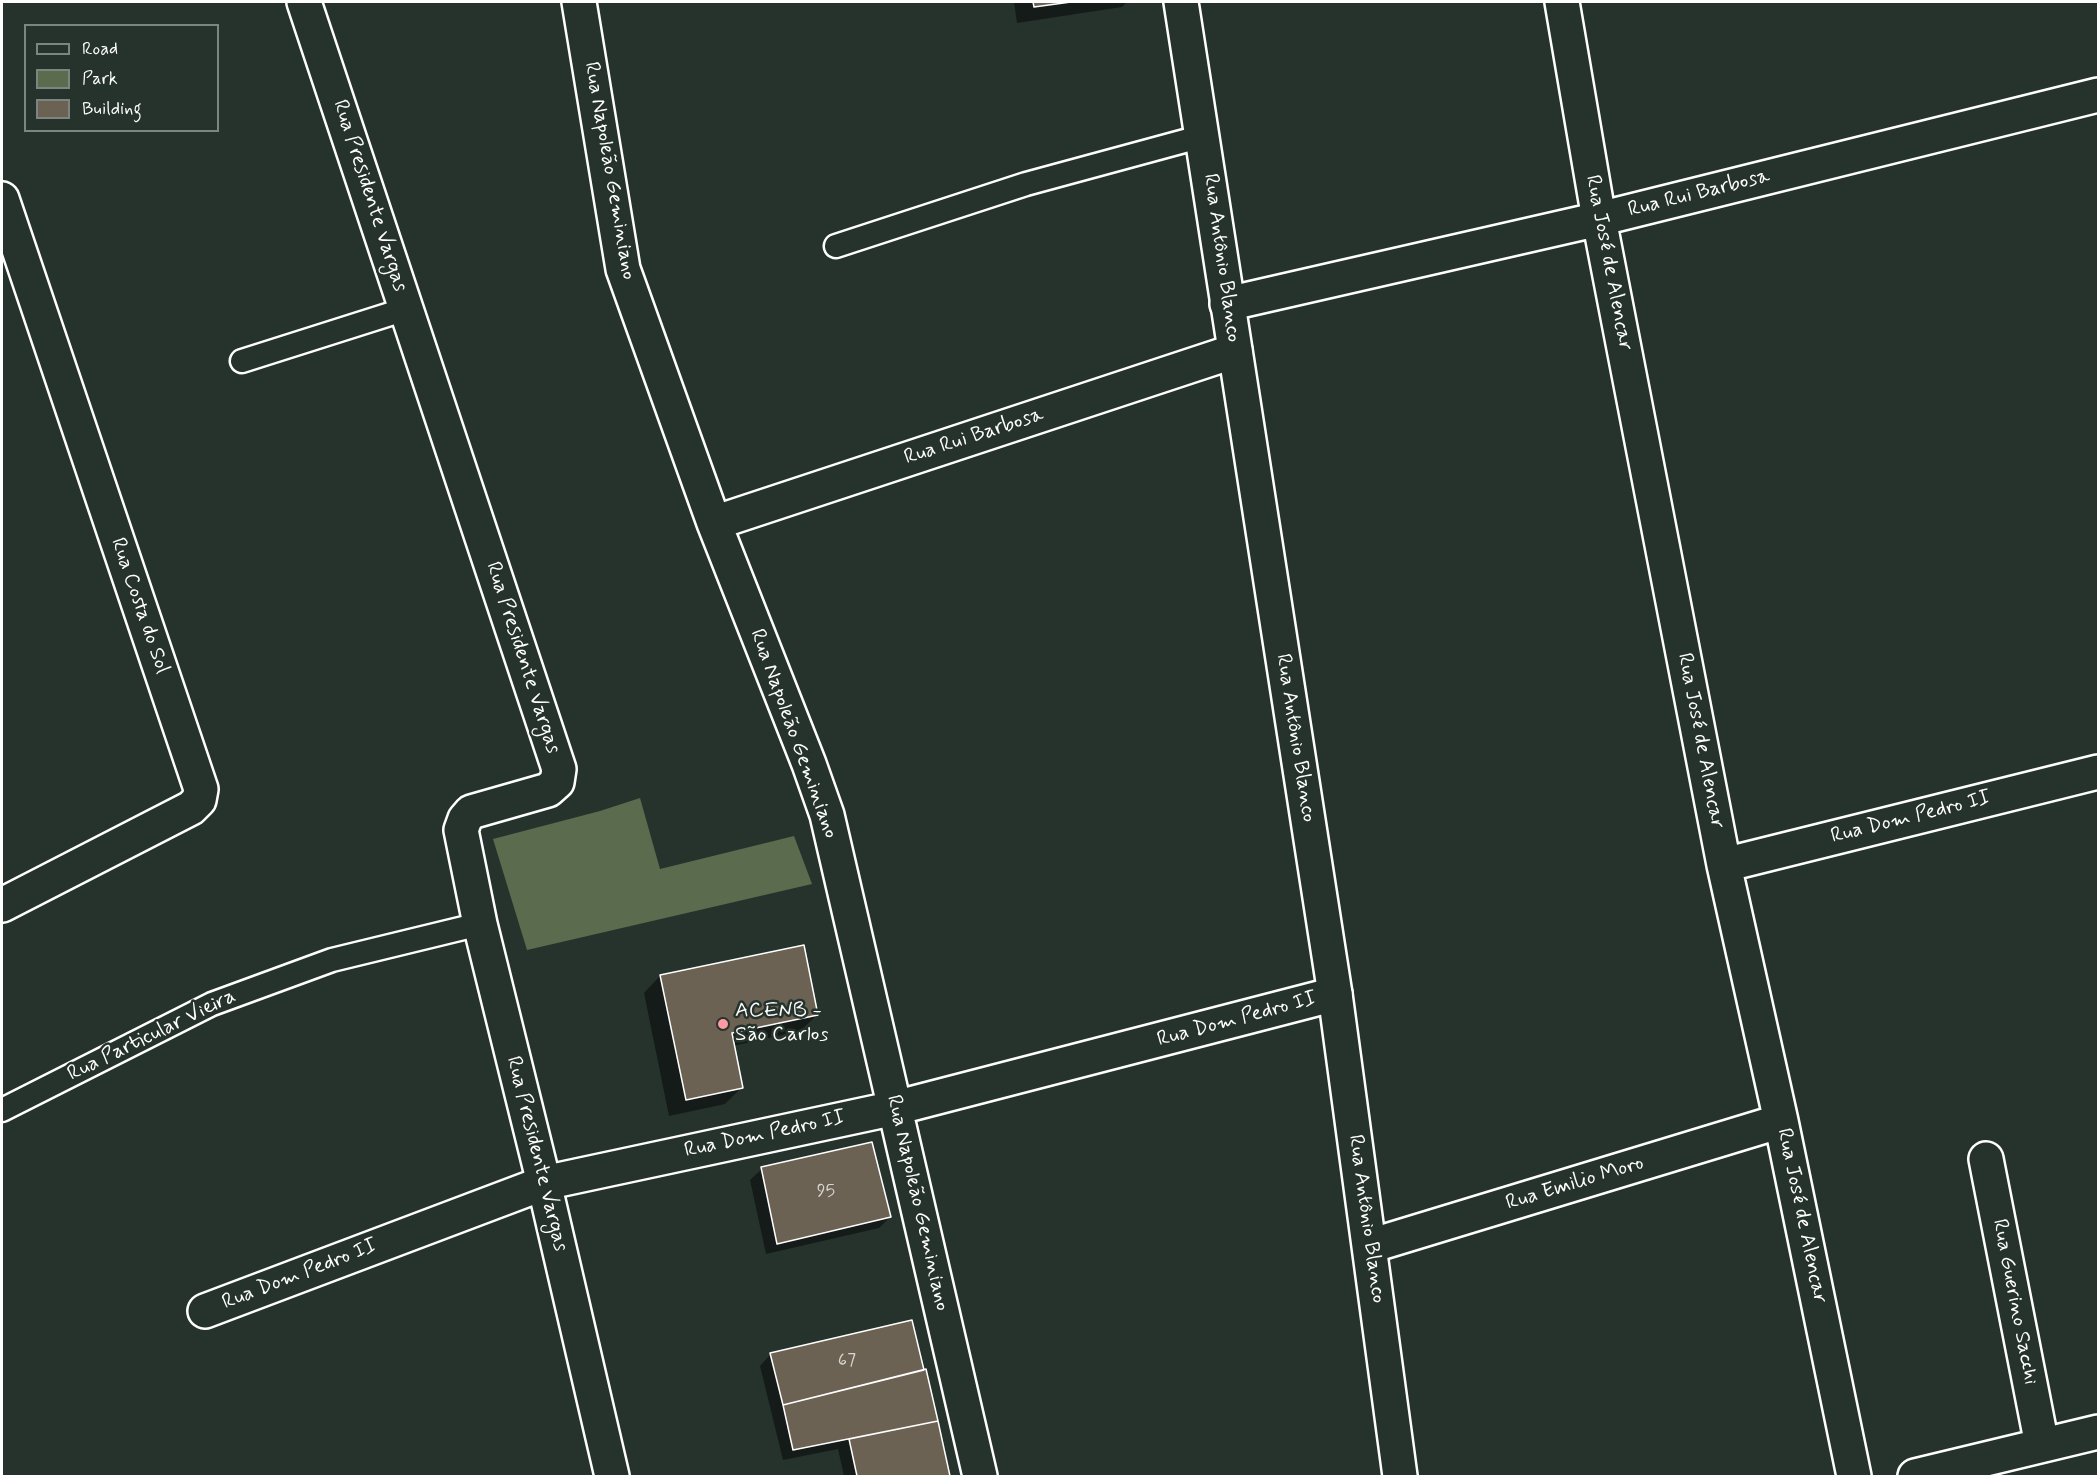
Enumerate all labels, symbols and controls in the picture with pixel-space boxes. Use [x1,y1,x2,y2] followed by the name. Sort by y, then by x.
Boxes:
[24,24,219,132] legend
[82,37,118,61] text: Road
[577,60,641,282] street label: Rua Napoleão Geminiano
[82,67,118,91] text: Park
[82,97,142,121] text: Building
[326,97,412,295] street label: Rua Presidente Vargas
[1626,164,1772,224] street label: Rua Rui Barbosa
[1197,172,1245,344] street label: Rua Antônio Blanco
[1579,173,1637,353] street label: Rua José de Alencar
[901,403,1047,471] street label: Rua Rui Barbosa
[104,535,174,677] street label: Rua Costa do Sol
[479,559,565,757] street label: Rua Presidente Vargas
[743,626,843,842] street label: Rua Napoleão Geminiano
[1671,651,1729,831] street label: Rua José de Alencar
[1269,652,1321,824] street label: Rua Antônio Blanco
[1828,786,1994,850] street label: Rua Dom Pedro II
[64,984,240,1088] street label: Rua Particular Vieira
[1155,987,1319,1053] street label: Rua Dom Pedro II
[735,999,828,1049] place label: ACENB - São Carlos
[716,1017,730,1031] marker: ACENB - São Carlos
[500,1054,572,1254] street label: Rua Presidente Vargas
[880,1093,954,1313] street label: Rua Napoleão Geminiano
[682,1106,848,1164] street label: Rua Dom Pedro II
[1770,1126,1832,1306] street label: Rua José de Alencar
[1342,1133,1390,1305] street label: Rua Antônio Blanco
[1503,1151,1647,1217] street label: Rua Emilio Moro
[817,1181,835,1203] house number: 95
[1986,1217,2042,1387] street label: Rua Guerino Sacchi
[219,1234,381,1316] street label: Rua Dom Pedro II
[838,1350,856,1372] house number: 67

